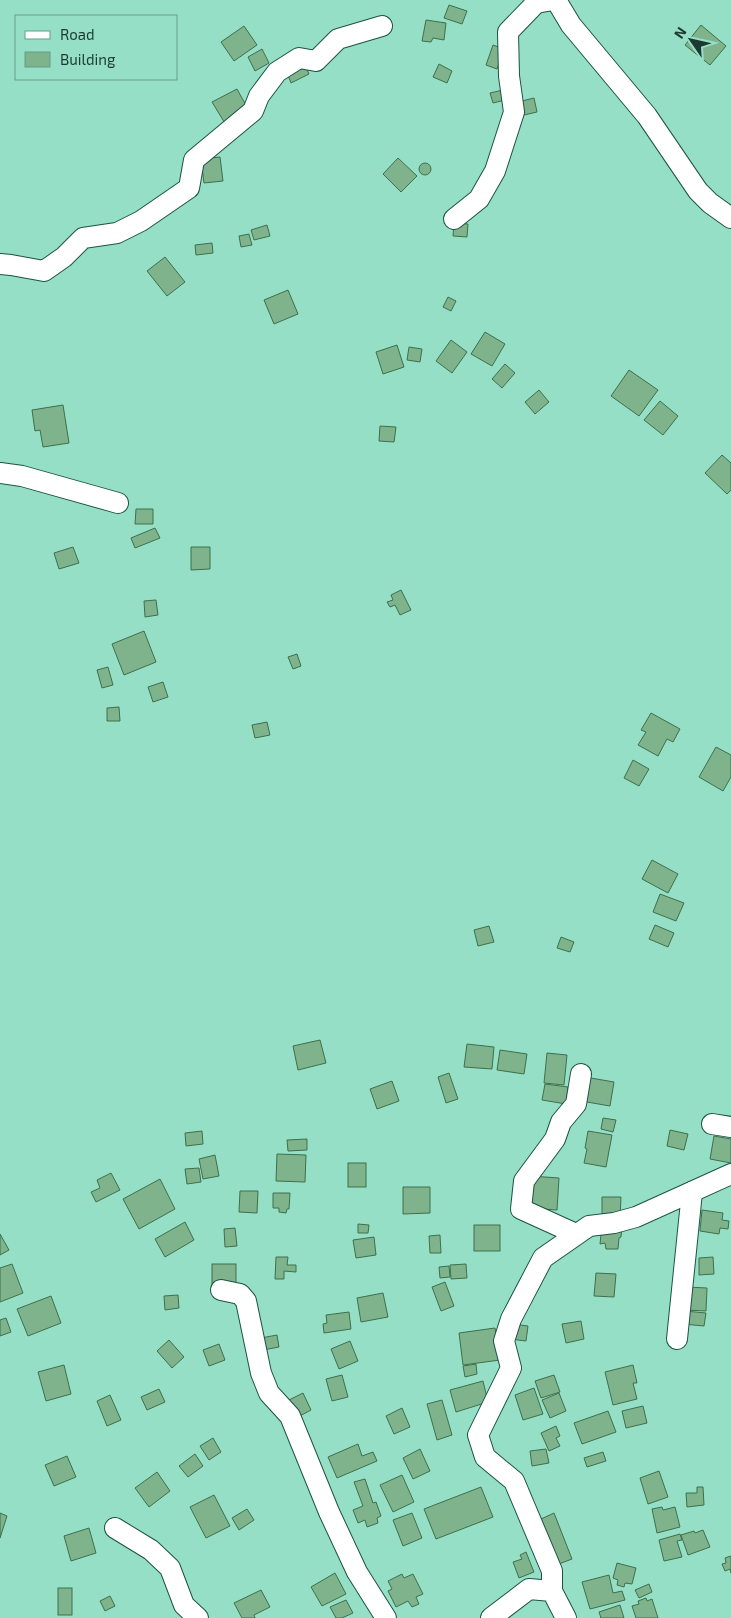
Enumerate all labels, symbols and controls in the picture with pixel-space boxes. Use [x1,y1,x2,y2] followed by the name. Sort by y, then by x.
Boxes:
[15,15,178,80] legend
[666,15,716,65] north arrow
[670,24,690,41] text: N
[60,25,95,43] text: Road
[60,50,116,68] text: Building

